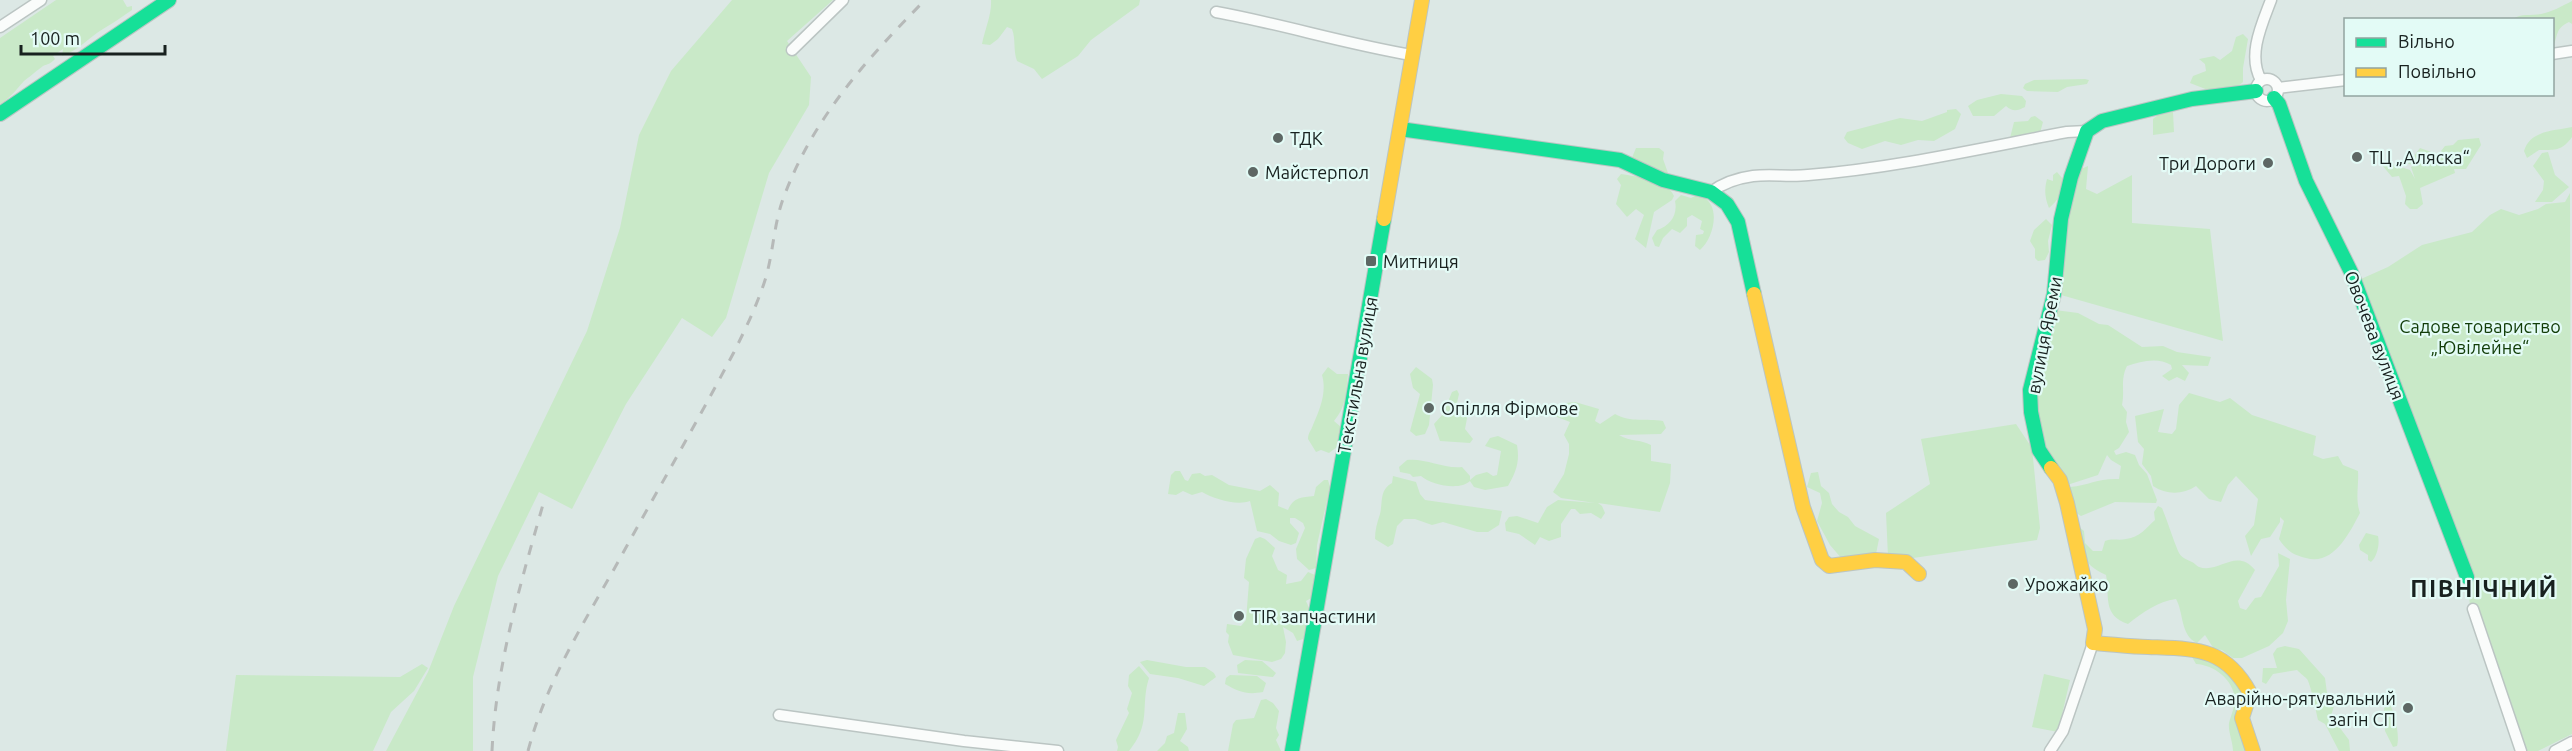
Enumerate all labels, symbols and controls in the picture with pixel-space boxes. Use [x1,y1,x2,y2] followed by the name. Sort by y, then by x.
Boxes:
[21,18,165,56] scale bar
[2344,18,2554,96] legend
[30,28,80,48] text: 100 m
[2398,31,2455,51] text: Вільно
[2398,61,2476,81] text: Повільно
[1290,128,1323,148] place label: ТДК
[1271,131,1285,145] marker: ТДК
[2369,147,2470,167] place label: ТЦ „Аляска“
[2350,150,2364,164] marker: ТЦ „Аляска“
[2159,153,2256,173] place label: Три Дороги
[2261,156,2275,170] marker: Три Дороги
[1265,162,1369,182] place label: Майстерпол
[1246,165,1260,179] marker: Майстерпол
[1383,251,1459,271] place label: Митниця
[1364,254,1378,268] marker: Митниця
[2341,268,2409,402] street label: Овочева вулиця
[2023,275,2065,395] street label: вулиця Яреми
[1333,295,1381,455] street label: Текстильна вулиця
[2399,316,2561,357] park label: Садове товариство „Ювілейне“
[1441,398,1578,418] place label: Опілля Фірмове
[1422,401,1436,415] marker: Опілля Фірмове
[2025,574,2108,594] place label: Урожайко
[2410,575,2558,602] district label: ПІВНІЧНИЙ
[2006,577,2020,591] marker: Урожайко
[1251,606,1376,626] place label: TIR запчастини
[1232,609,1246,623] marker: TIR запчастини
[2205,688,2396,729] place label: Аварійно-рятувальний загін СП
[2401,701,2415,715] marker: Аварійно-рятувальний загін СП

